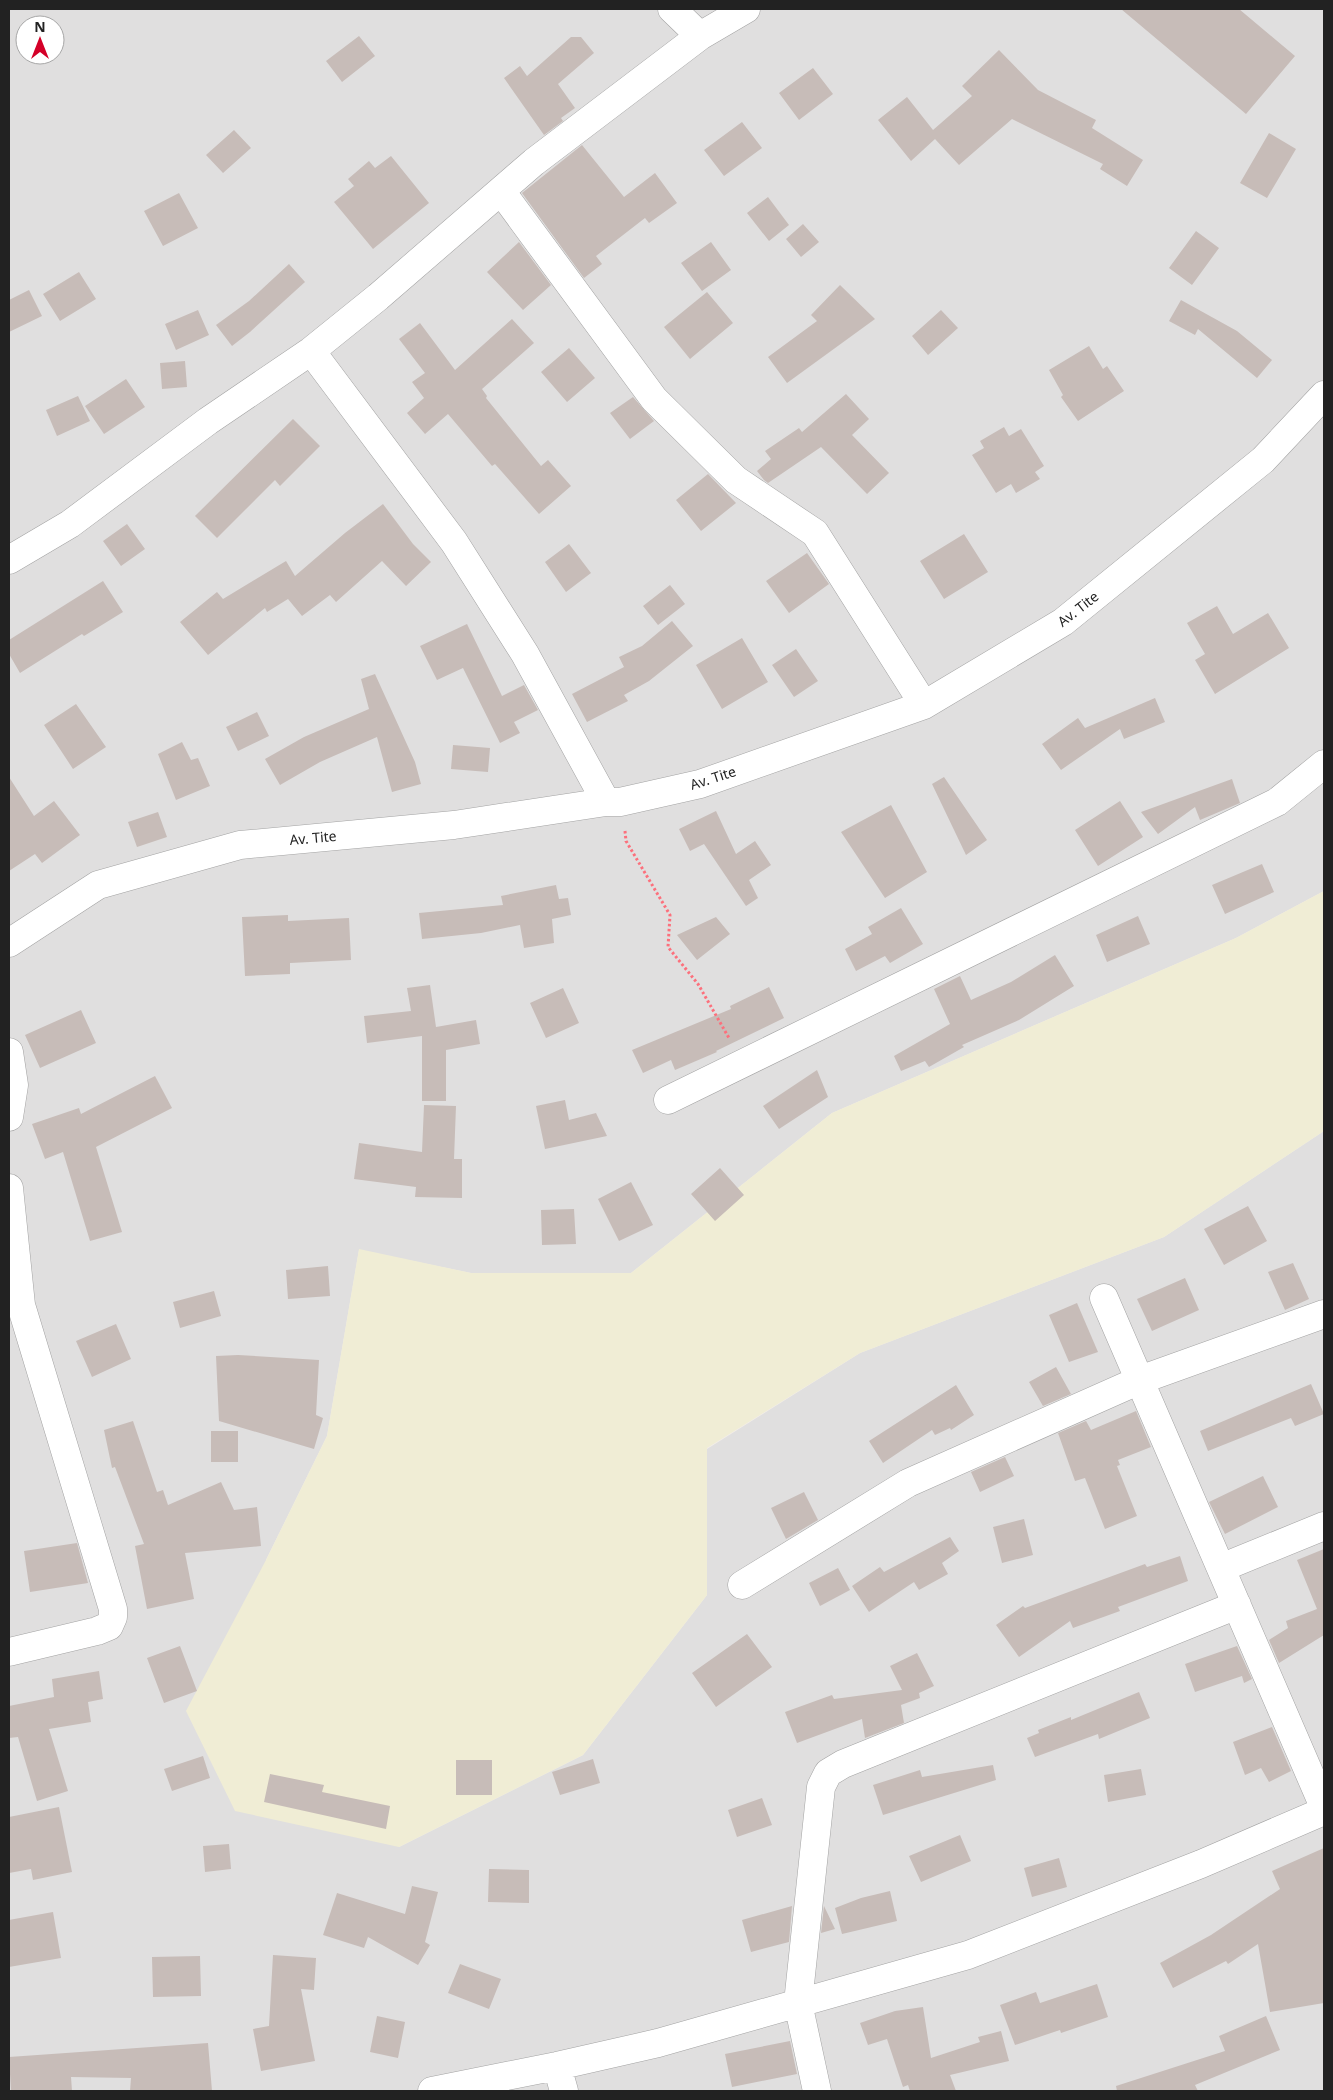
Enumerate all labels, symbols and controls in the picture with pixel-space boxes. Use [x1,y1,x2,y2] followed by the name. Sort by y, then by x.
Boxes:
[15,15,65,65] north arrow
[34,17,46,36] text: N
[1053,587,1102,631] street label: Av. Tite
[687,761,738,794] street label: Av. Tite
[289,826,337,849] street label: Av. Tite

